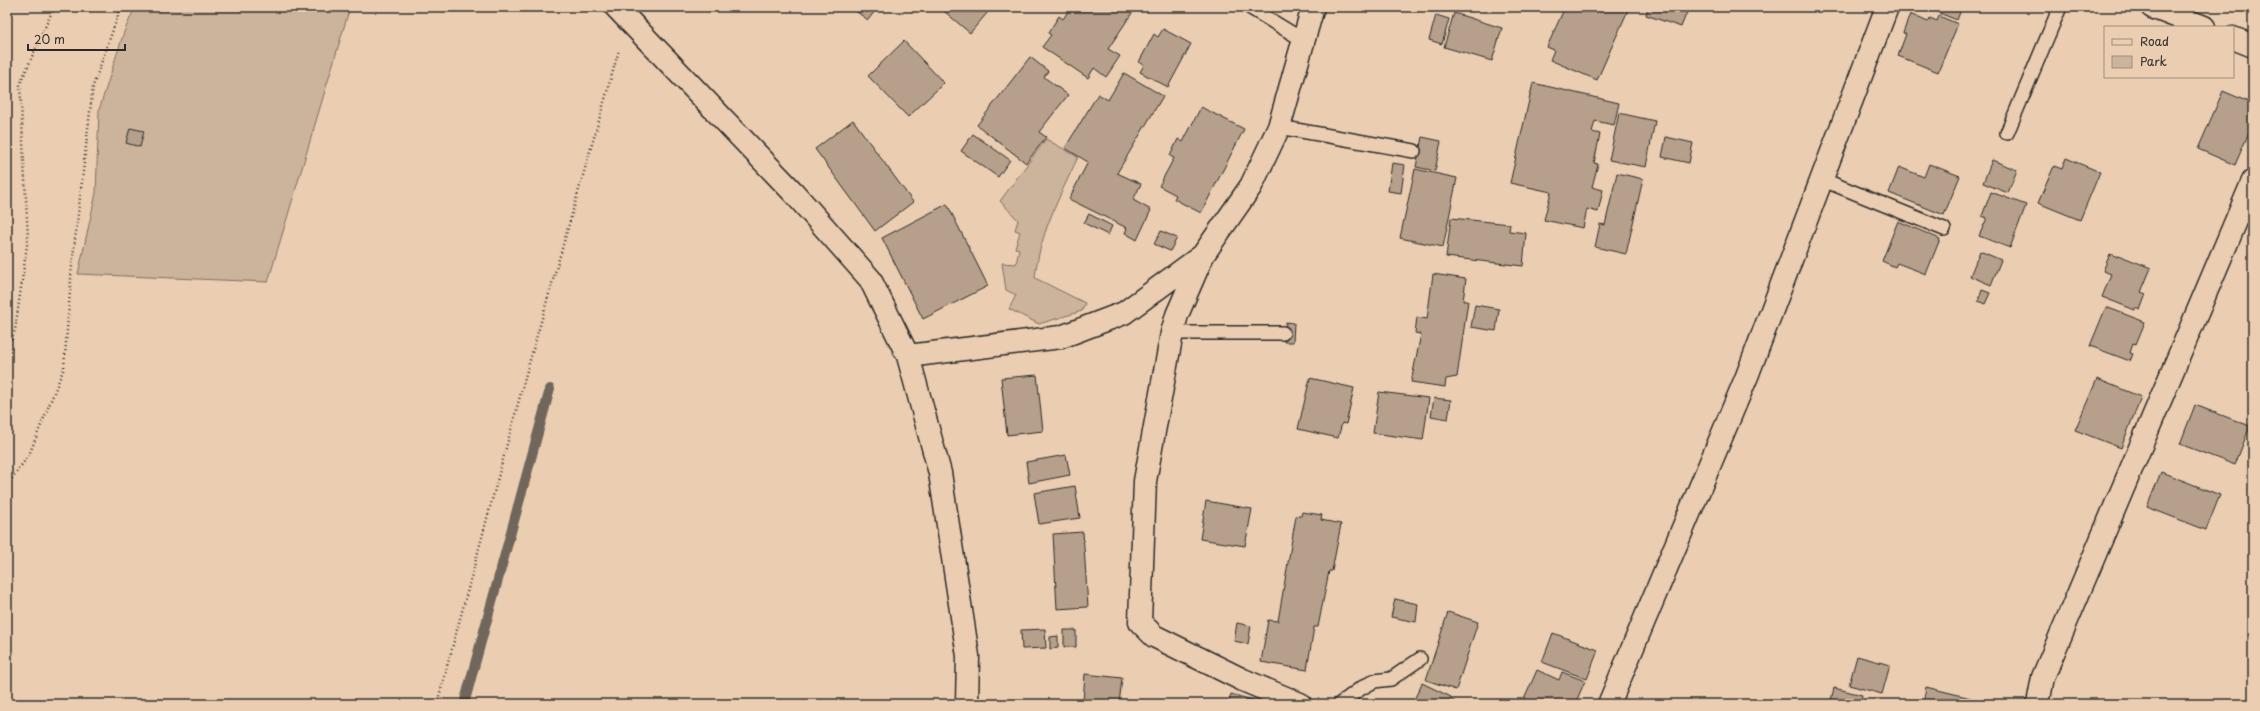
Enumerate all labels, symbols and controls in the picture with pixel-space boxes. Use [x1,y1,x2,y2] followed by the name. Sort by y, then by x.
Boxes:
[28,26,125,52] scale bar
[2104,26,2234,78] legend
[34,30,65,48] text: 20 m
[2140,32,2169,50] text: Road
[2140,52,2167,70] text: Park

